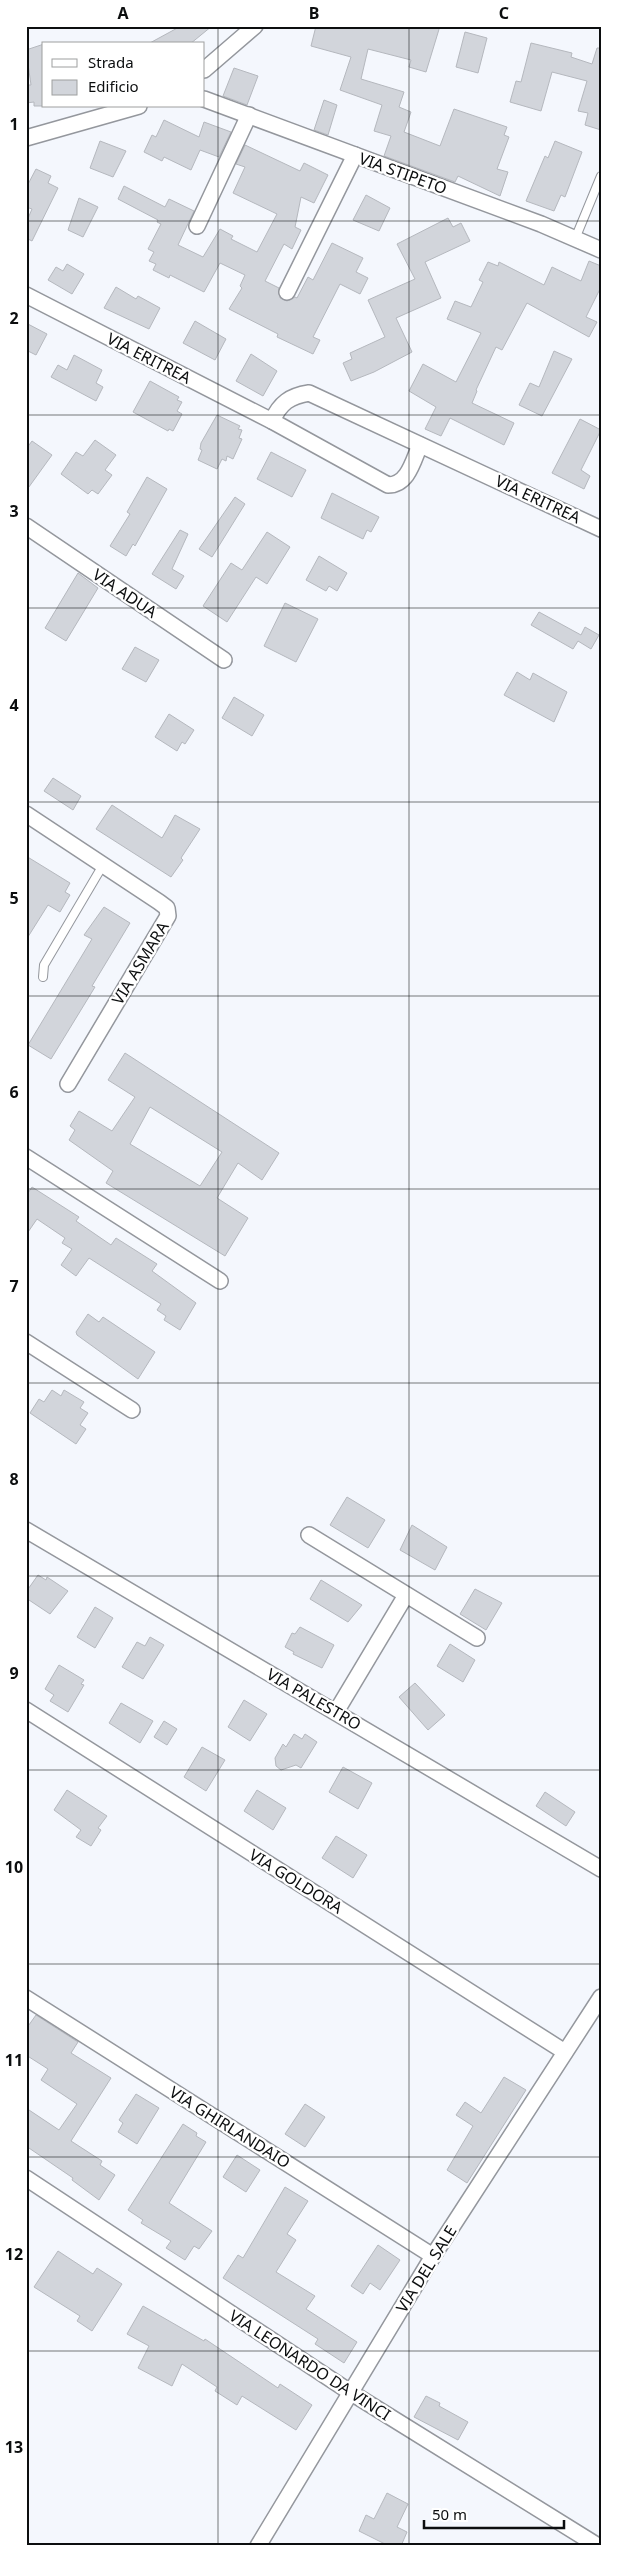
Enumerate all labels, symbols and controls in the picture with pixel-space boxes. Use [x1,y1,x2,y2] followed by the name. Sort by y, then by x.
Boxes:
[117,2,129,24] text: A
[309,2,319,24] text: B
[499,2,509,24] text: C
[42,42,205,108] legend
[88,52,134,72] text: Strada
[88,76,139,96] text: Edificio
[9,113,19,135] text: 1
[356,147,450,199] street label: VIA STIPETO
[9,307,19,329] text: 2
[103,327,196,389] street label: VIA ERITREA
[492,470,585,529] street label: VIA ERITREA
[9,500,19,522] text: 3
[89,563,162,623] street label: VIA ADUA
[9,694,19,716] text: 4
[9,887,19,909] text: 5
[107,917,174,1009] street label: VIA ASMARA
[9,1081,19,1103] text: 6
[9,1275,19,1297] text: 7
[9,1468,19,1490] text: 8
[9,1662,19,1684] text: 9
[263,1663,365,1735] street label: VIA PALESTRO
[245,1844,348,1919] street label: VIA GOLDORA
[5,1856,23,1878] text: 10
[5,2049,23,2071] text: 11
[165,2081,295,2173] street label: VIA GHIRLANDAIO
[390,2221,462,2317] street label: VIA DEL SALE
[5,2243,23,2265] text: 12
[225,2304,395,2426] street label: VIA LEONARDO DA VINCI
[5,2436,23,2458] text: 13
[424,2497,564,2529] scale bar
[432,2504,467,2524] text: 50 m

